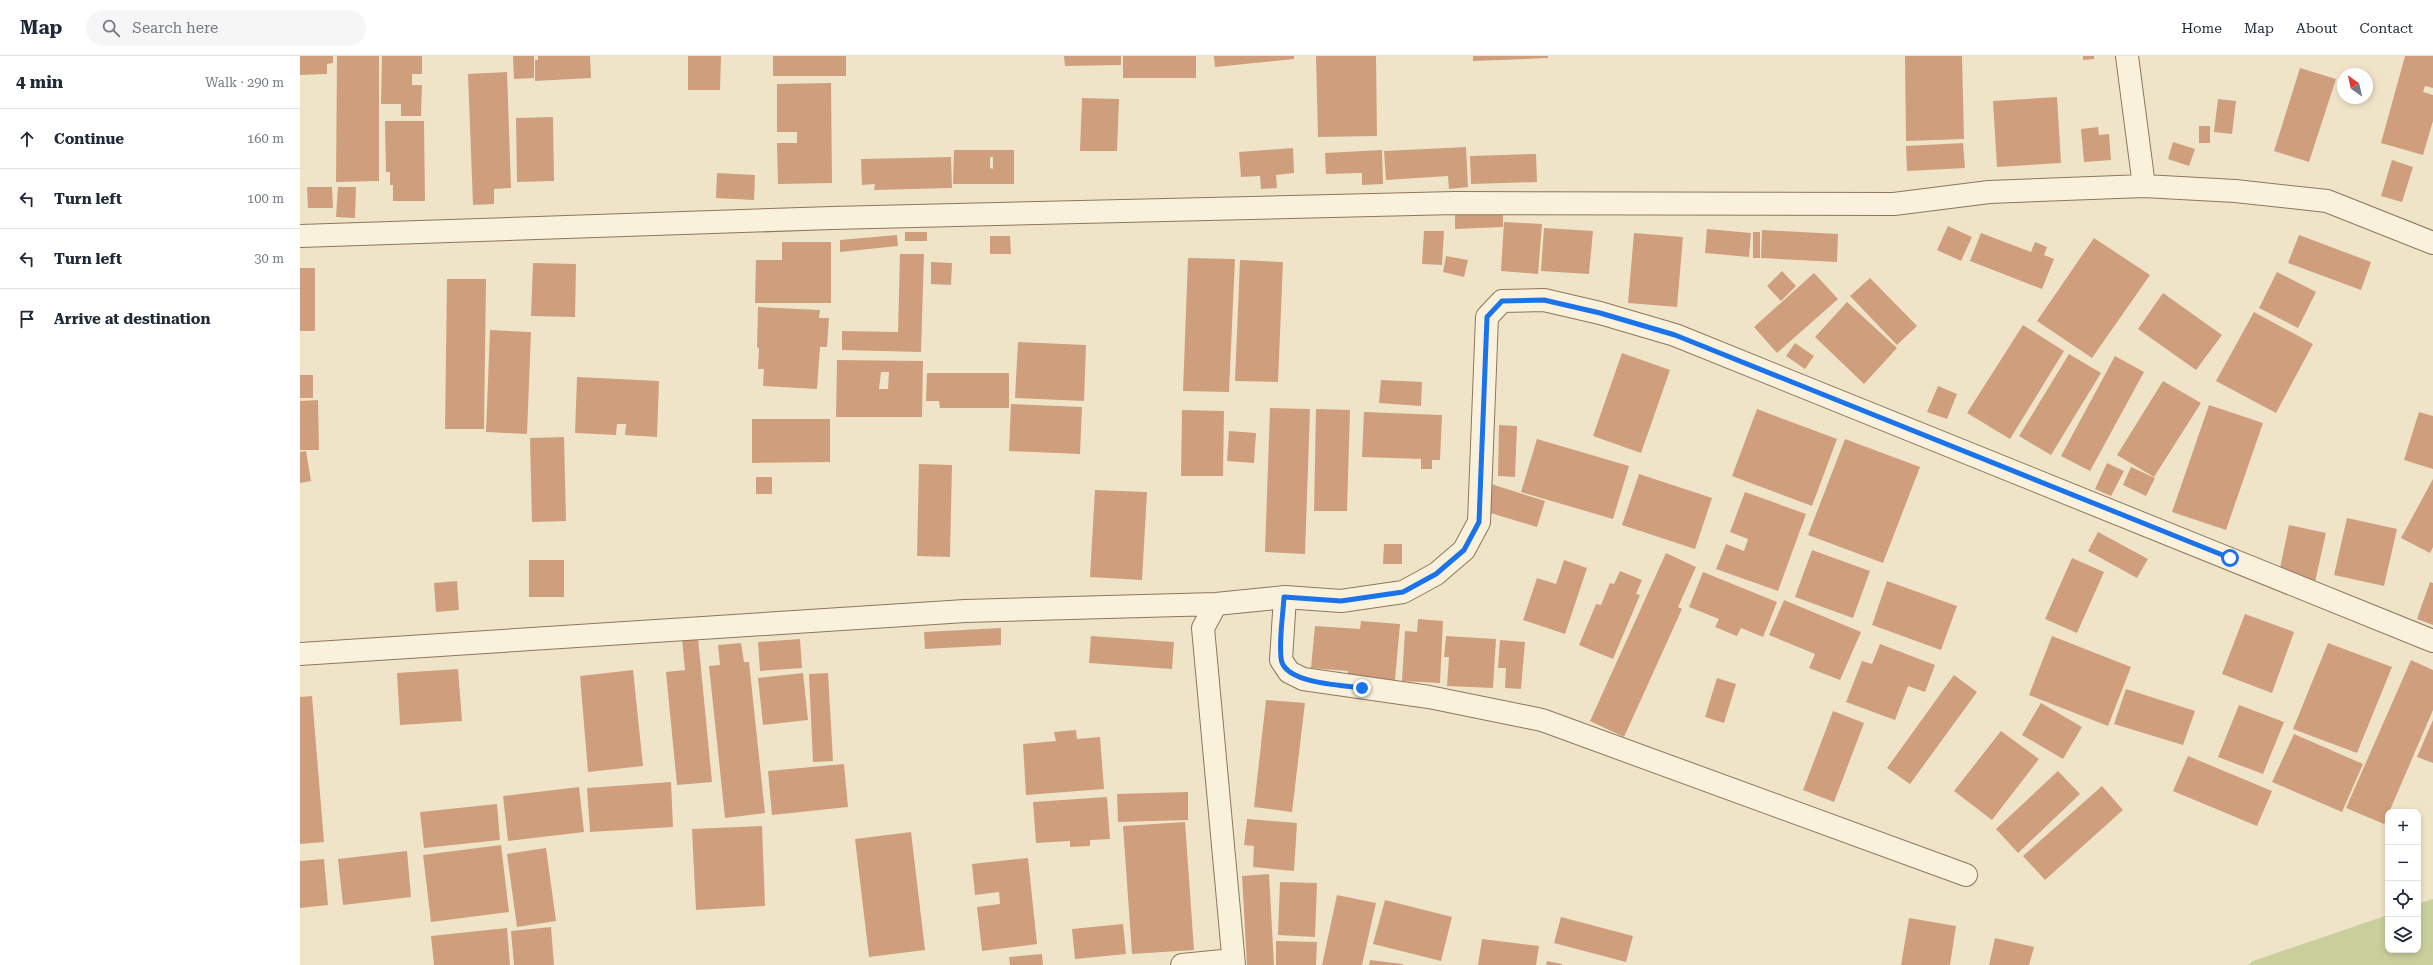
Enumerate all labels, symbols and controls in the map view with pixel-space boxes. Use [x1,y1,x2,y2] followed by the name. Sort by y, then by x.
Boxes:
[86,10,366,46] search box
[20,16,62,39] text: Map
[100,17,122,39] icon: search
[132,19,218,37] text: Search here
[2181,20,2222,36] text: Home
[2244,20,2274,36] text: Map
[2296,20,2338,36] text: About
[2360,20,2413,36] text: Contact
[2337,68,2373,104] north arrow
[16,72,63,92] text: 4 min
[205,75,284,90] text: Walk · 290 m
[16,128,38,150] icon: ahead
[54,130,124,148] text: Continue
[247,131,284,146] text: 160 m
[16,188,38,210] icon: left
[54,190,122,208] text: Turn left
[247,191,284,206] text: 100 m
[16,248,38,270] icon: left
[54,250,122,268] text: Turn left
[254,251,284,266] text: 30 m
[16,308,38,330] icon: arrive
[54,310,210,328] text: Arrive at destination
[2221,549,2239,567] route start
[1353,679,1371,697] route end
[2385,809,2421,953] map controls
[2385,809,2421,845] button: +
[2385,845,2421,881] button: −
[2385,881,2421,917] button: locate
[2385,917,2421,953] button: layers

